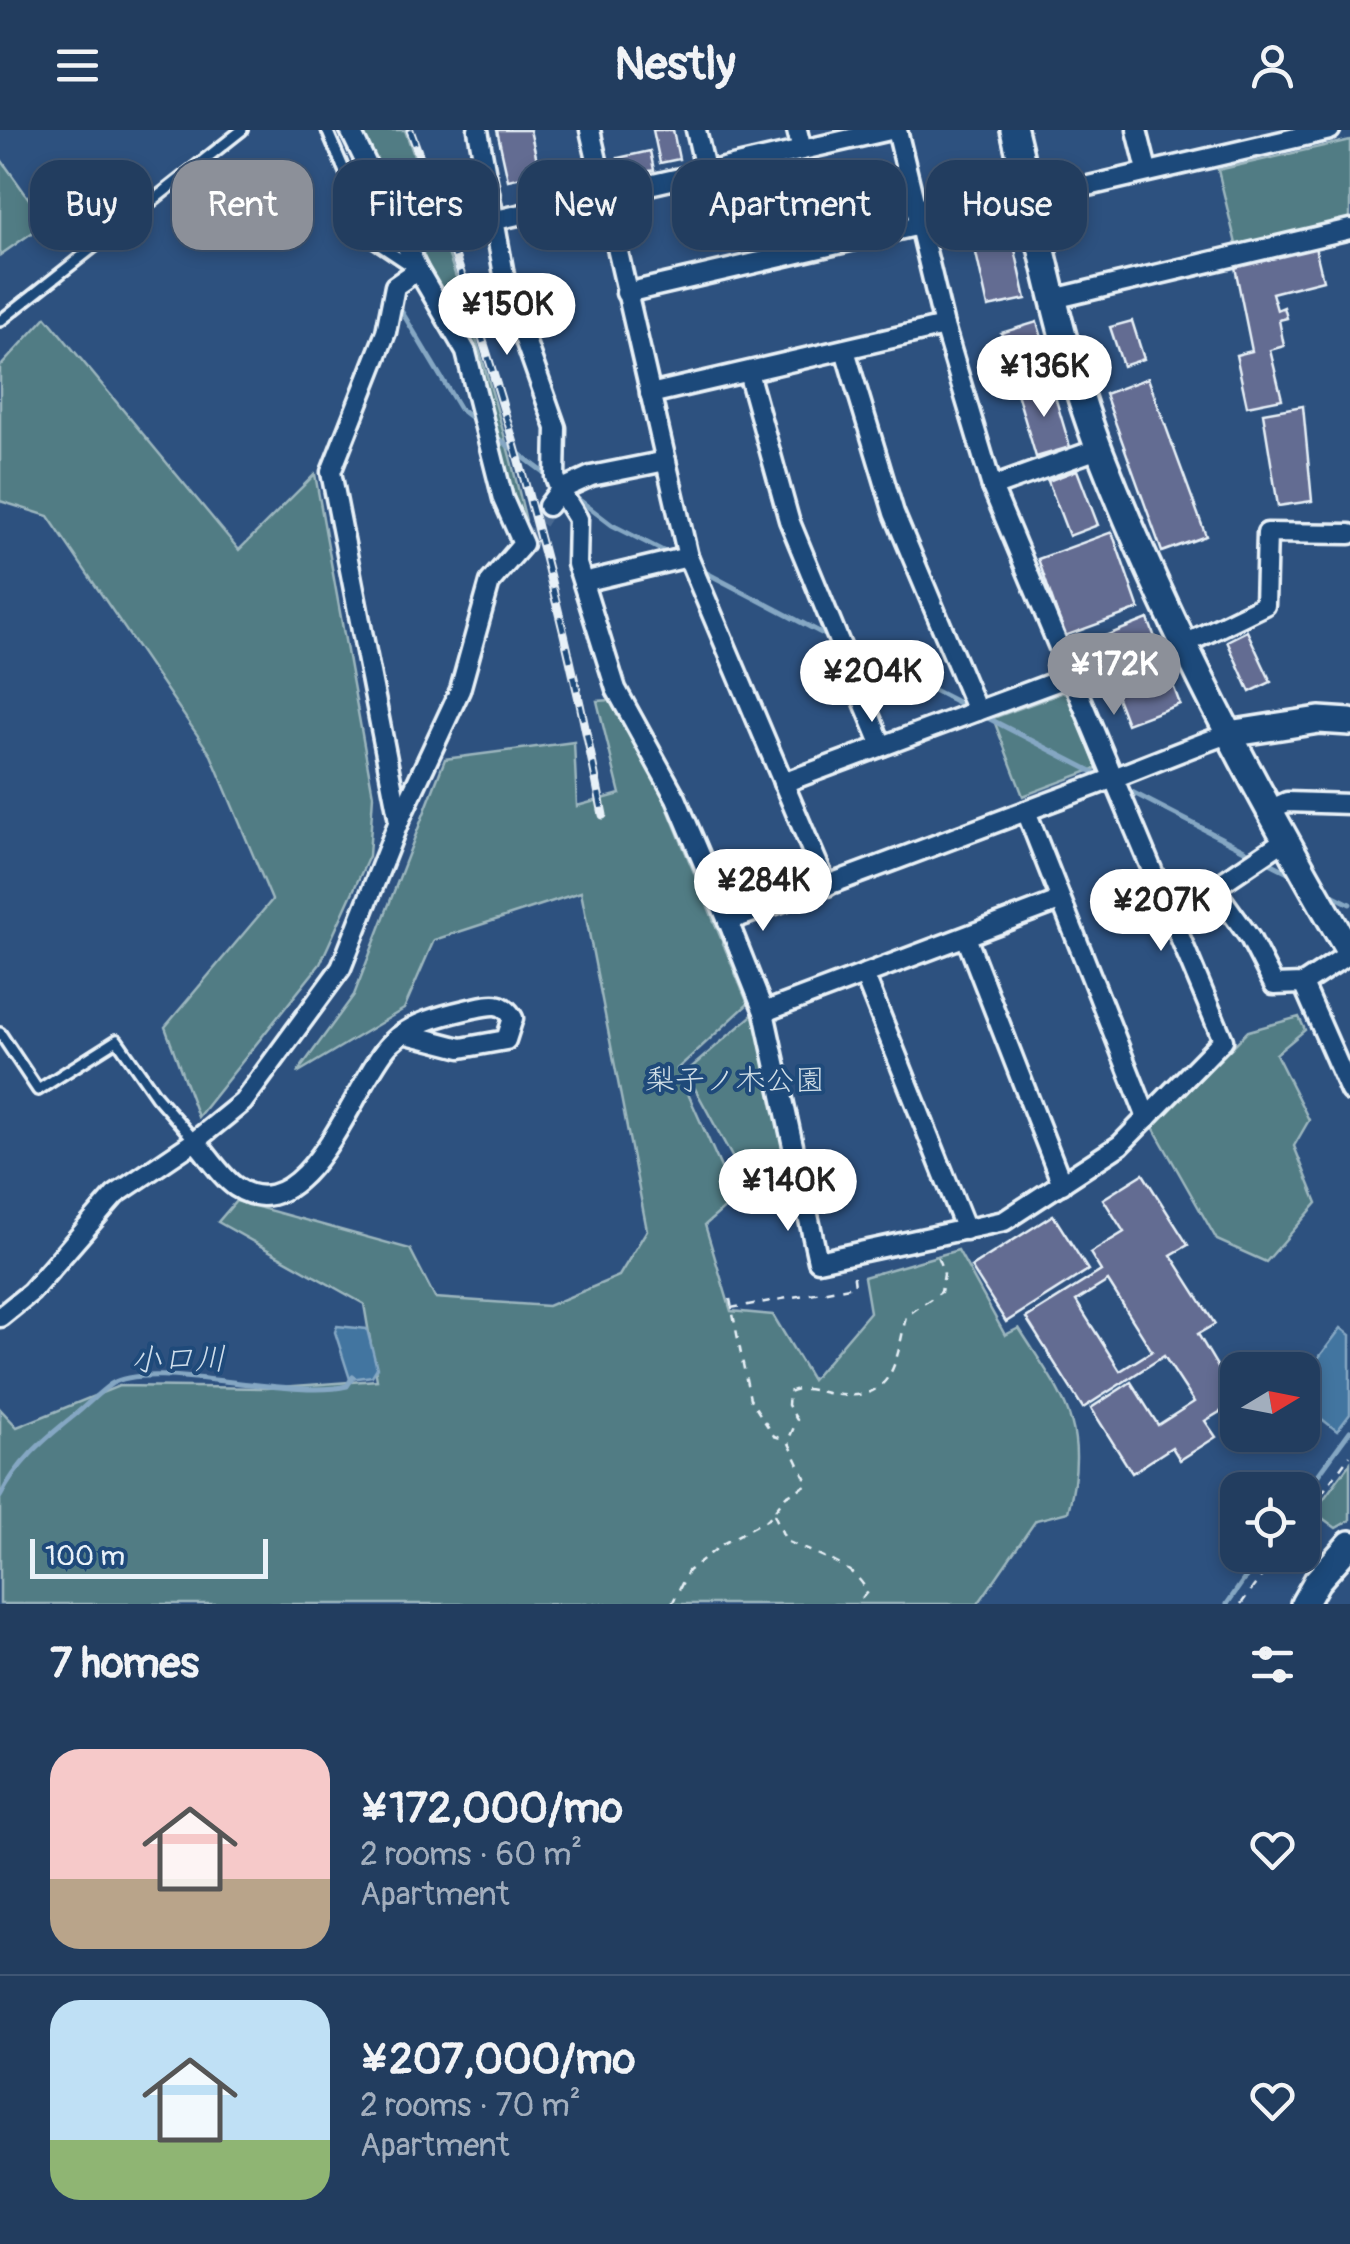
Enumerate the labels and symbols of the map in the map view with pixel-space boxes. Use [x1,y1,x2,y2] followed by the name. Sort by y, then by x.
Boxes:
[437,273,577,358] pin: ¥150K
[974,335,1114,420] pin: ¥136K
[1044,633,1184,718] pin: ¥172K
[802,640,942,725] pin: ¥204K
[693,849,833,934] pin: ¥284K
[1091,869,1231,954] pin: ¥207K
[645,1062,825,1099] park label: 梨子ノ木公園
[718,1149,858,1234] pin: ¥140K
[130,1339,226,1381] water label: 小口川
[1220,1352,1320,1452] north arrow
[30,1534,268,1578] scale bar

